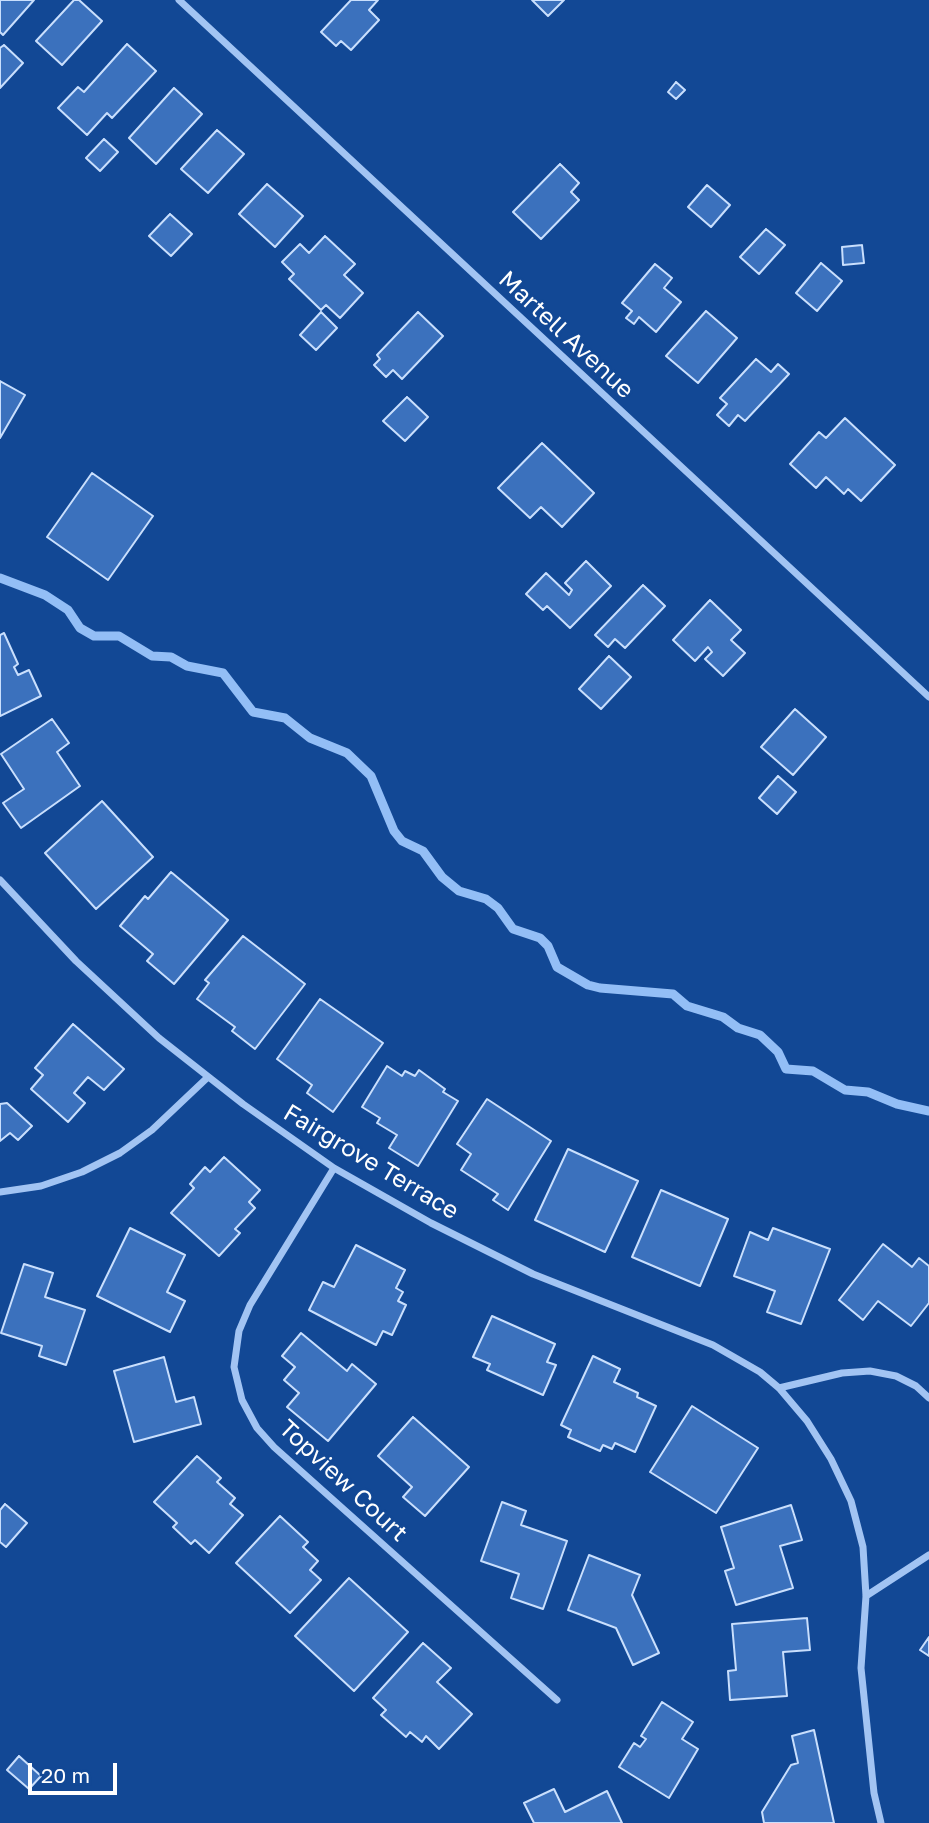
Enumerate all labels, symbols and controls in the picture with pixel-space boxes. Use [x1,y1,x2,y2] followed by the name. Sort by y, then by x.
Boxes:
[493,265,639,405] street label: Martell Avenue
[278,1098,464,1226] street label: Fairgrove Terrace
[273,1414,413,1548] street label: Topview Court
[32,1750,121,1794] scale bar
[41,1762,90,1788] text: 20 m

